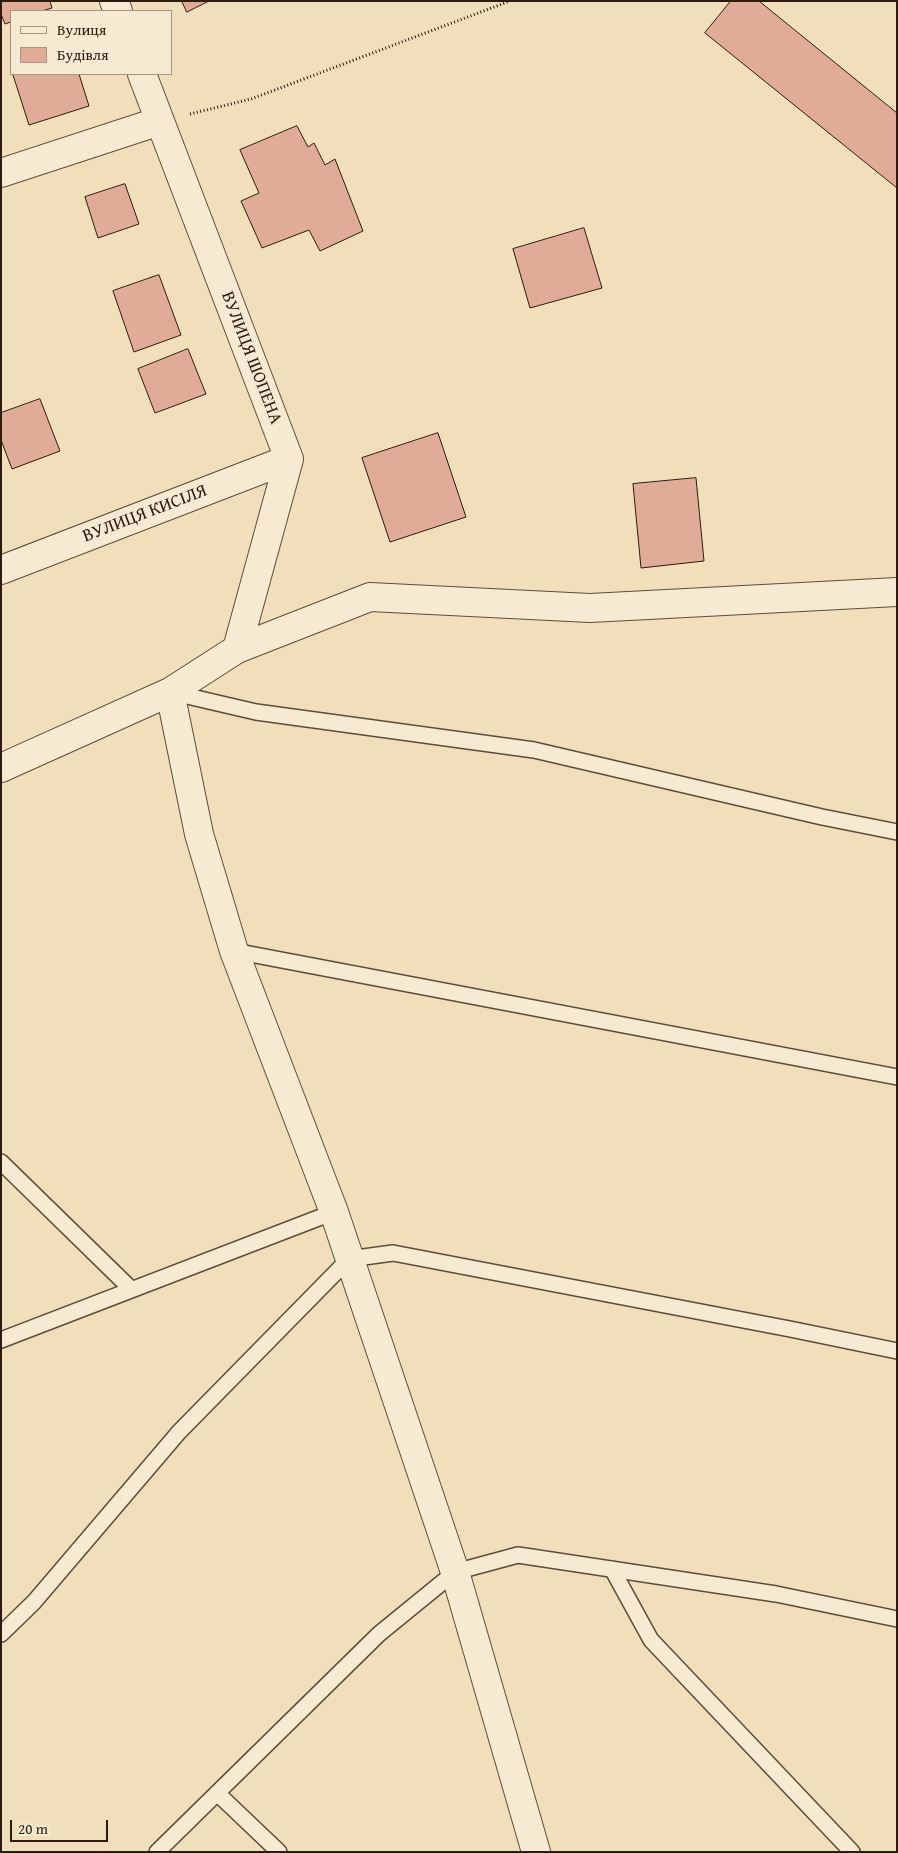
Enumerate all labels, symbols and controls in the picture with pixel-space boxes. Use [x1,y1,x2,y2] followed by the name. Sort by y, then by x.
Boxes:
[10,10,172,75] legend
[57,19,106,40] text: Вулиця
[57,44,109,65] text: Будівля
[216,289,286,427] street label: ВУЛИЦЯ ШОПЕНА
[80,480,210,548] street label: ВУЛИЦЯ КИСІЛЯ
[12,1810,110,1842] scale bar
[18,1818,48,1839] text: 20 m

